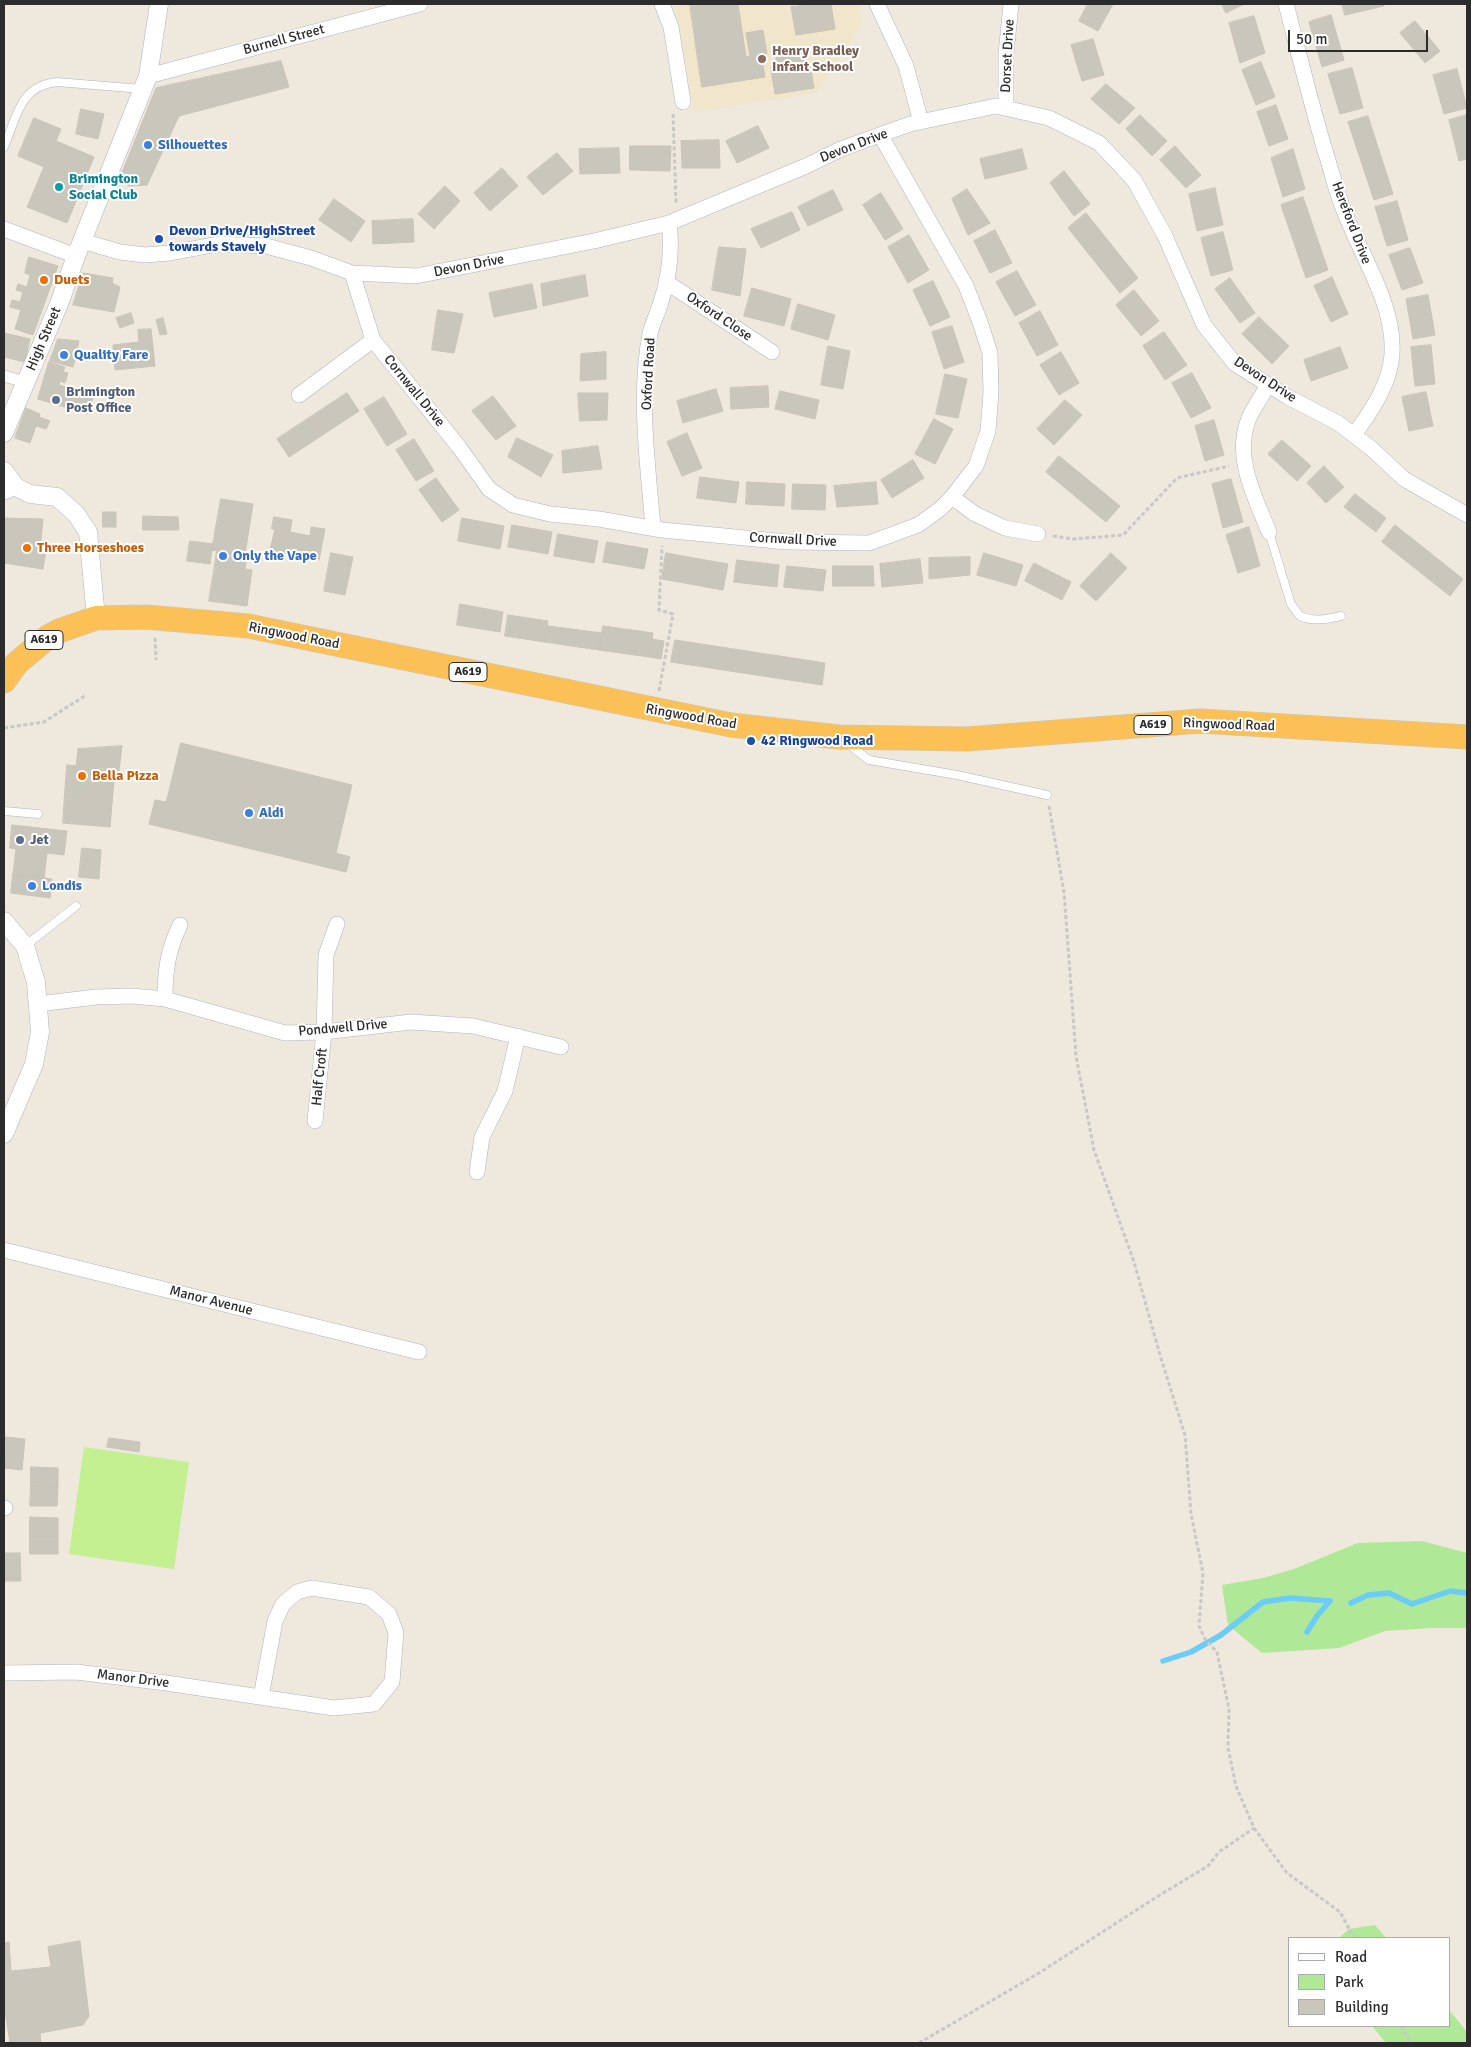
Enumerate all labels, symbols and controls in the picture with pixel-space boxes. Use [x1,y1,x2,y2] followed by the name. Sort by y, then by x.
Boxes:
[998,19,1018,93] street label: Dorset Drive
[1291,20,1431,52] scale bar
[241,21,327,59] street label: Burnell Street
[1296,30,1327,48] text: 50 m
[772,43,859,75] place label: Henry Bradley Infant School
[756,53,768,65] marker: Henry Bradley Infant School
[818,125,890,167] street label: Devon Drive
[158,137,227,153] place label: Silhouettes
[142,139,154,151] marker: Silhouettes
[69,171,138,203] place label: Brimington Social Club
[1328,179,1374,267] street label: Hereford Drive
[53,181,65,193] marker: Brimington Social Club
[169,223,315,256] place label: Devon Drive/HighStreet towards Stavely
[153,233,165,245] marker: Devon Drive/HighStreet towards Stavely
[432,251,506,281] street label: Devon Drive
[54,272,89,288] place label: Duets
[38,274,50,286] marker: Duets
[683,289,755,345] street label: Oxford Close
[23,305,65,373] street label: High Street
[639,337,659,411] street label: Oxford Road
[74,347,148,363] place label: Quality Fare
[58,349,70,361] marker: Quality Fare
[380,352,448,430] street label: Cornwall Drive
[1230,354,1300,406] street label: Devon Drive
[66,384,135,417] place label: Brimington Post Office
[50,394,62,406] marker: Brimington Post Office
[749,529,837,551] street label: Cornwall Drive
[37,540,144,556] place label: Three Horseshoes
[21,542,33,554] marker: Three Horseshoes
[233,548,317,564] place label: Only the Vape
[217,550,229,562] marker: Only the Vape
[247,619,341,653] street label: Ringwood Road
[25,630,63,650] road number: A619
[449,662,487,682] road number: A619
[644,701,738,733] street label: Ringwood Road
[1183,715,1275,735] street label: Ringwood Road
[1134,716,1172,734] road number: A619
[761,733,873,749] place label: 42 Ringwood Road
[745,735,757,747] marker: 42 Ringwood Road
[92,768,159,784] place label: Bella Pizza
[76,770,88,782] marker: Bella Pizza
[259,805,284,821] place label: Aldi
[243,807,255,819] marker: Aldi
[30,832,49,848] place label: Jet
[14,834,26,846] marker: Jet
[42,878,82,894] place label: Londis
[26,880,38,892] marker: Londis
[298,1016,388,1040] street label: Pondwell Drive
[309,1047,331,1107] street label: Half Croft
[168,1283,254,1319] street label: Manor Avenue
[96,1666,170,1692] street label: Manor Drive
[1288,1937,1451,2027] legend
[1335,1948,1367,1966] text: Road
[1335,1973,1364,1991] text: Park
[1335,1998,1389,2016] text: Building

